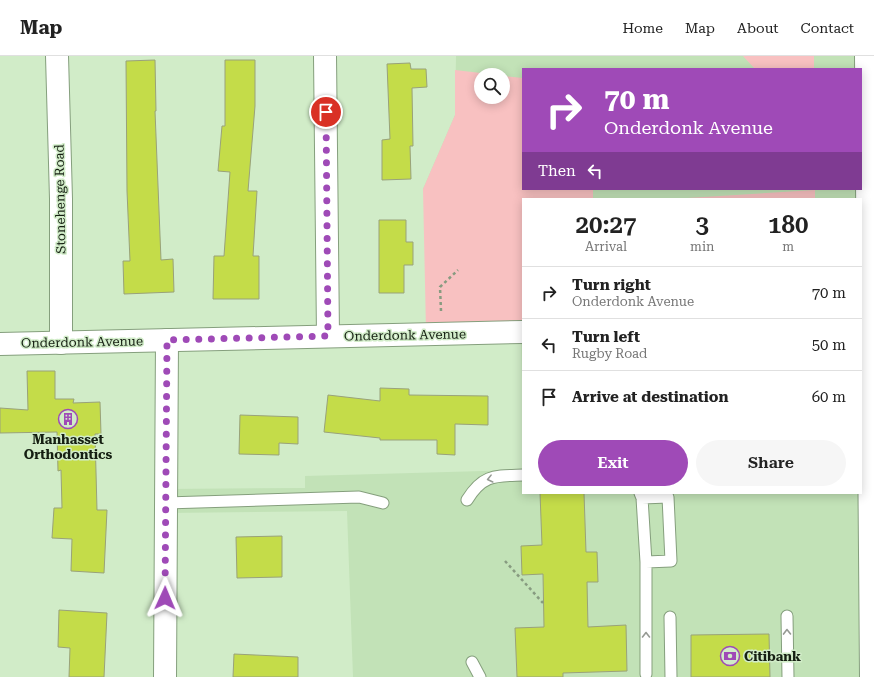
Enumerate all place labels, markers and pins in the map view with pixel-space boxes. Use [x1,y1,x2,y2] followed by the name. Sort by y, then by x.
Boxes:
[309,95,343,129] pin
[57,408,79,430] building icon: Manhasset Orthodontics
[24,432,113,462] place label: Manhasset Orthodontics
[719,645,741,667] bank icon: Citibank
[744,649,801,664] place label: Citibank

